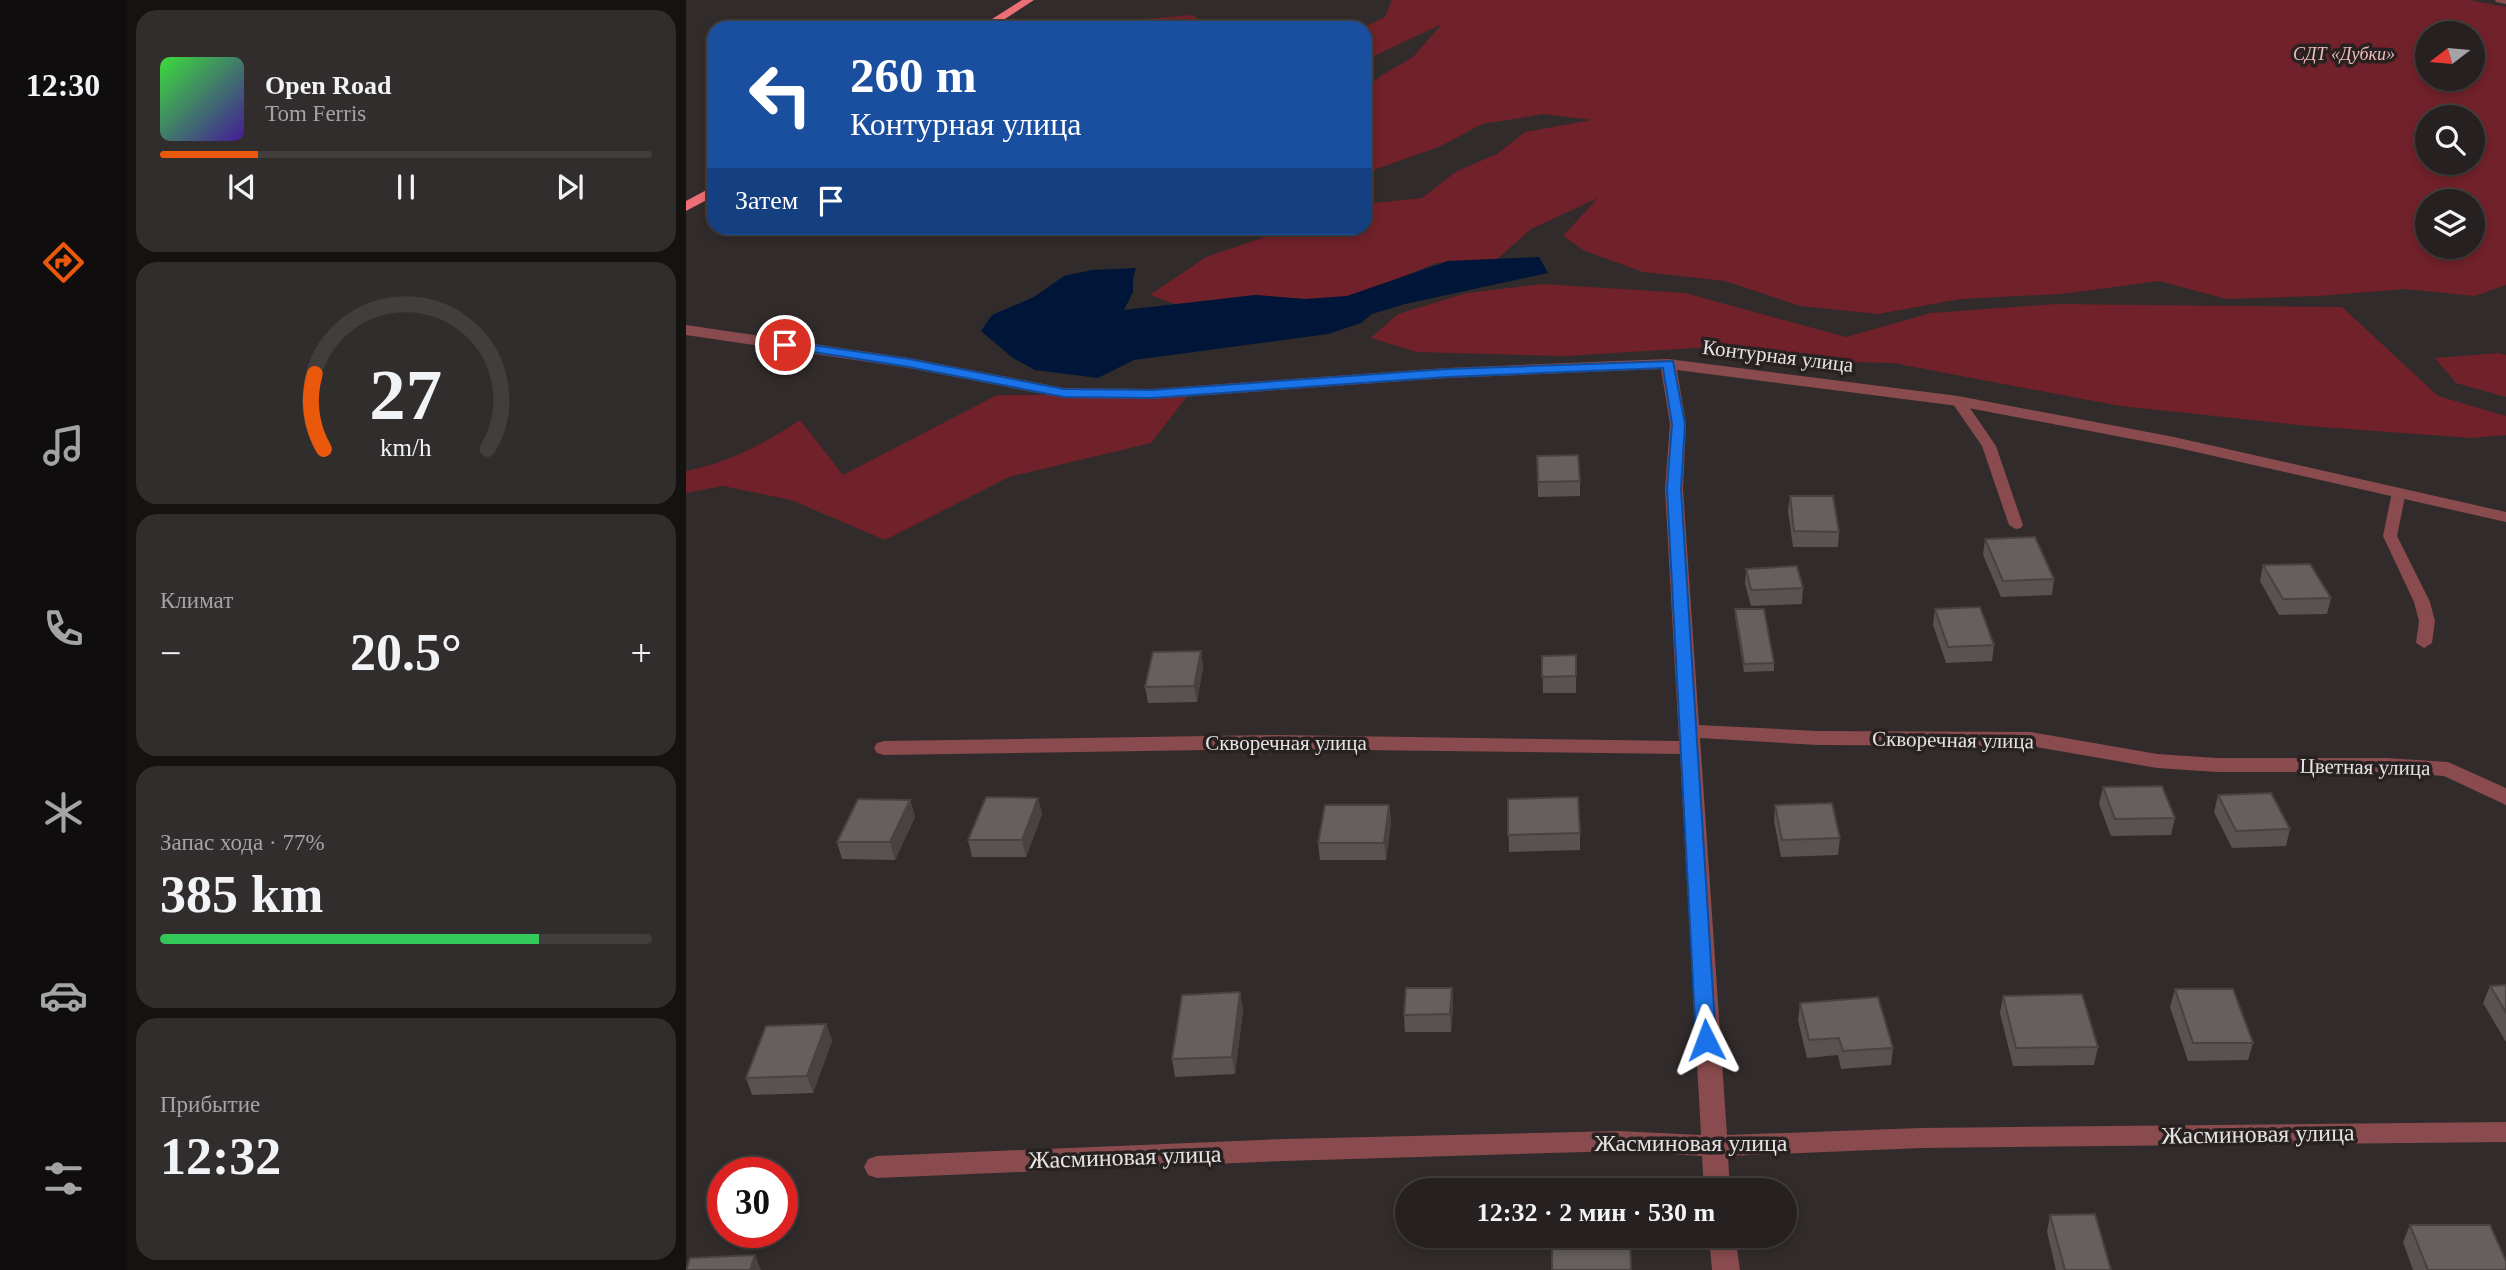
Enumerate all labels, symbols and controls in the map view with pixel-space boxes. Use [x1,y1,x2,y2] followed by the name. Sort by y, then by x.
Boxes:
[2415,21,2485,91] north arrow
[2415,21,2485,259] map controls
[2293,44,2395,64] park label: СДТ «Дубки»
[850,48,977,103] text: 260 m
[735,49,826,140] icon: left
[26,67,100,103] text: 12:30
[265,71,391,100] text: Open Road
[265,101,366,126] text: Tom Ferris
[2415,105,2485,175] button: search
[850,106,1082,142] text: Контурная улица
[223,168,261,206] icon: previous
[387,168,425,206] icon: pause
[551,168,589,206] icon: next
[812,182,850,220] icon: arrive
[735,186,798,215] text: Затем
[2415,189,2485,259] button: layers
[39,238,88,287] icon: directions
[755,315,815,375] pin
[766,326,804,364] icon: arrive
[1701,335,1856,377] street label: Контурная улица
[370,354,442,435] text: 27
[39,421,88,470] icon: music
[380,434,432,461] text: km/h
[160,588,233,613] text: Климат
[39,604,88,653] icon: phone
[350,624,462,681] text: 20.5°
[160,632,181,674] text: −
[631,632,652,674] text: +
[1872,727,2035,753] street label: Скворечная улица
[1205,731,1368,755] street label: Скворечная улица
[2299,754,2431,780] street label: Цветная улица
[39,788,88,837] icon: climate
[160,830,325,855] text: Запас хода · 77%
[160,866,323,923] text: 385 km
[39,971,88,1020] icon: car
[1669,1003,1743,1077] position arrow
[160,1092,260,1117] text: Прибытие
[2161,1119,2355,1149] street label: Жасминовая улица
[160,1128,281,1185] text: 12:32
[1594,1130,1788,1156] street label: Жасминовая улица
[1028,1141,1222,1173] street label: Жасминовая улица
[39,1154,88,1203] icon: filters
[707,1157,798,1248] speed limit sign: 30
[1477,1198,1715,1227] text: 12:32 · 2 мин · 530 m

